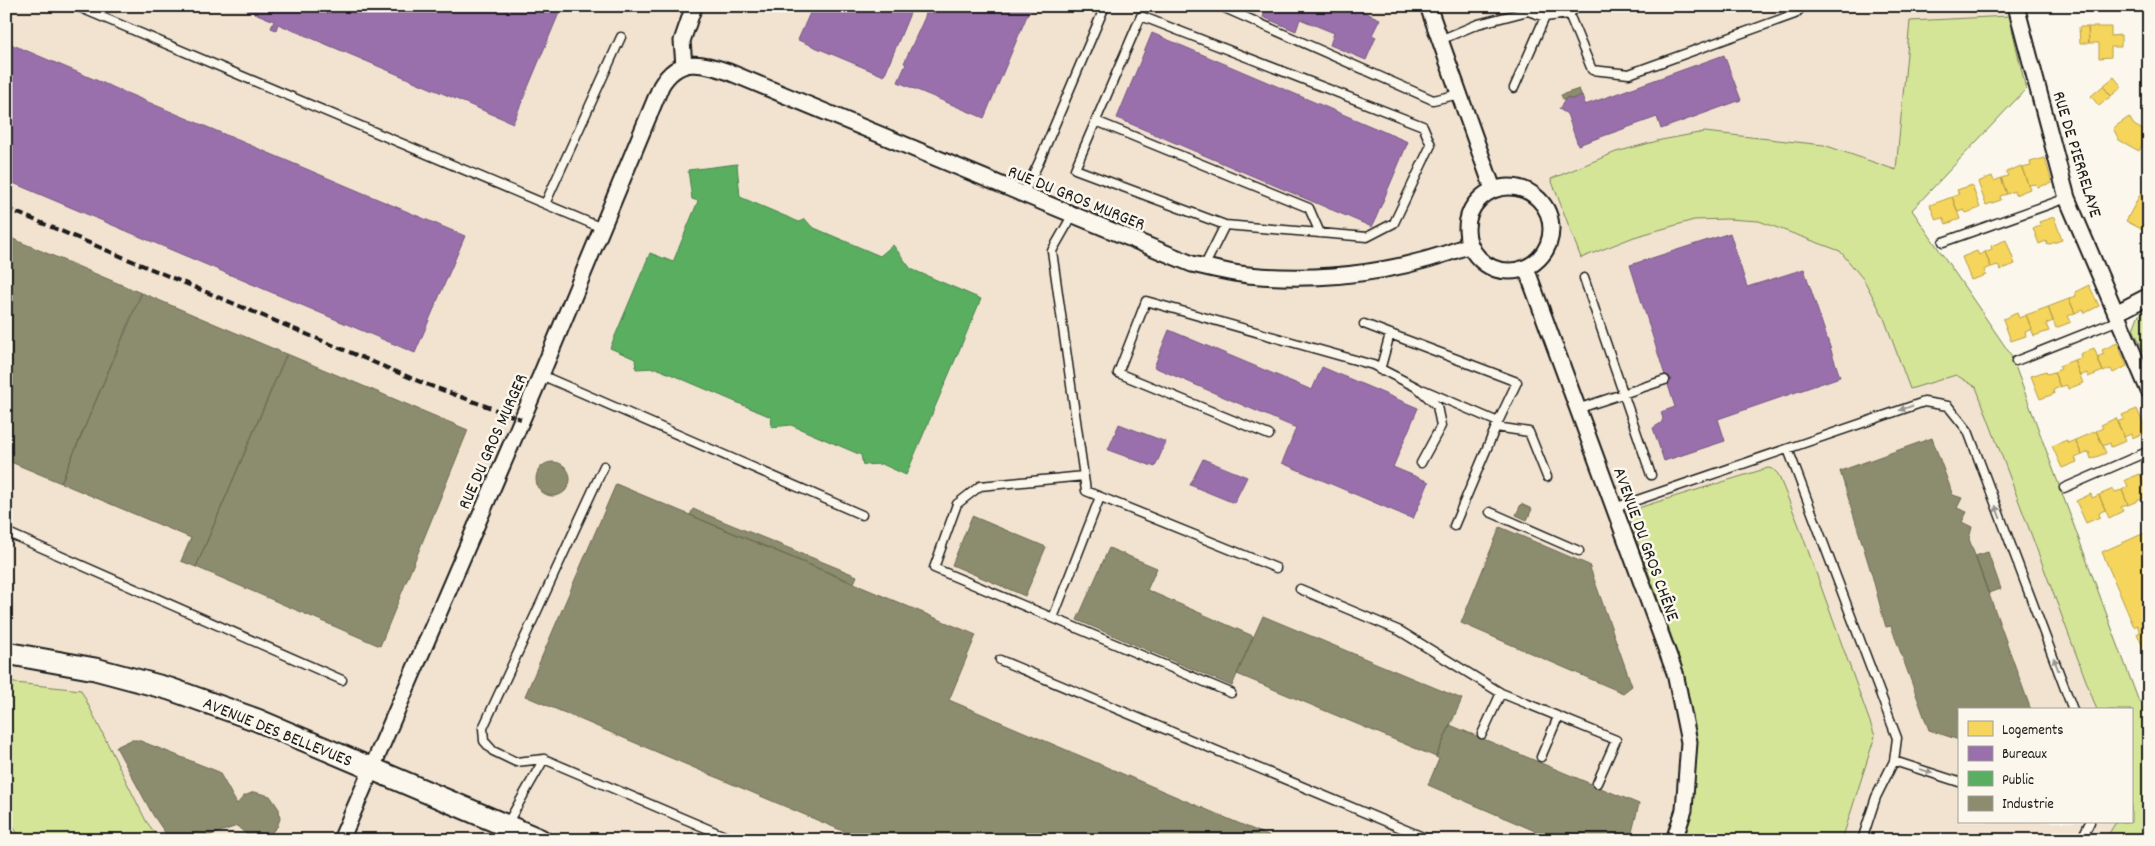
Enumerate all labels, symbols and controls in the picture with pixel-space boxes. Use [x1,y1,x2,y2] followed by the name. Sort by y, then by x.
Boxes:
[2045,88,2107,221] street label: RUE DE PIERRELAYE
[1004,160,1148,238] street label: RUE DU GROS MURGER
[453,370,535,514] street label: RUE DU GROS MURGER
[1898,405,1913,412] one-way arrow
[1605,464,1684,625] street label: AVENUE DU GROS CHÊNE
[1994,505,2002,519] one-way arrow
[2052,656,2060,671] one-way arrow
[199,692,356,775] street label: AVENUE DES BELLEVUES
[1958,708,2132,824] legend
[2002,720,2064,742] text: Logements
[2002,744,2047,766] text: Bureaux
[1919,768,1934,776] one-way arrow
[2002,770,2034,792] text: Public
[2002,794,2054,816] text: Industrie

